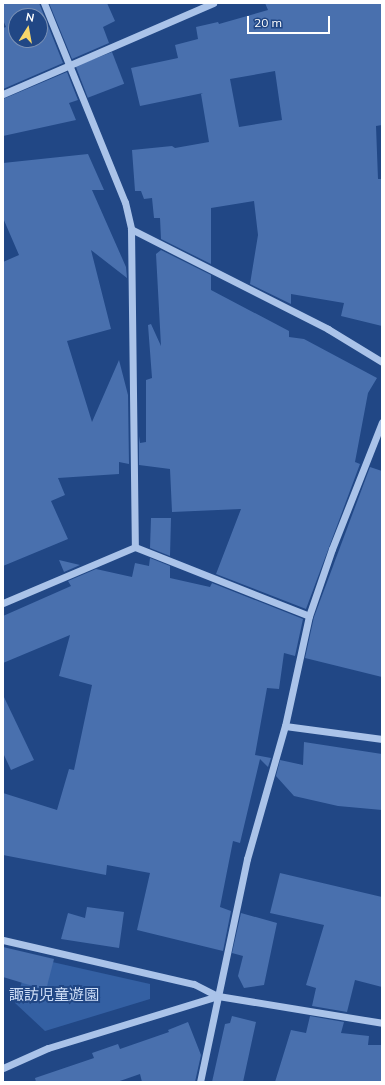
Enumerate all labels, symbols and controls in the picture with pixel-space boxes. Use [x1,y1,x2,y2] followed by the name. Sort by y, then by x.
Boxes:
[8,8,48,48] north arrow
[249,8,332,34] scale bar
[25,10,36,25] text: N
[254,15,282,30] text: 20 m
[9,986,99,1004] park label: 諏訪児童遊園

